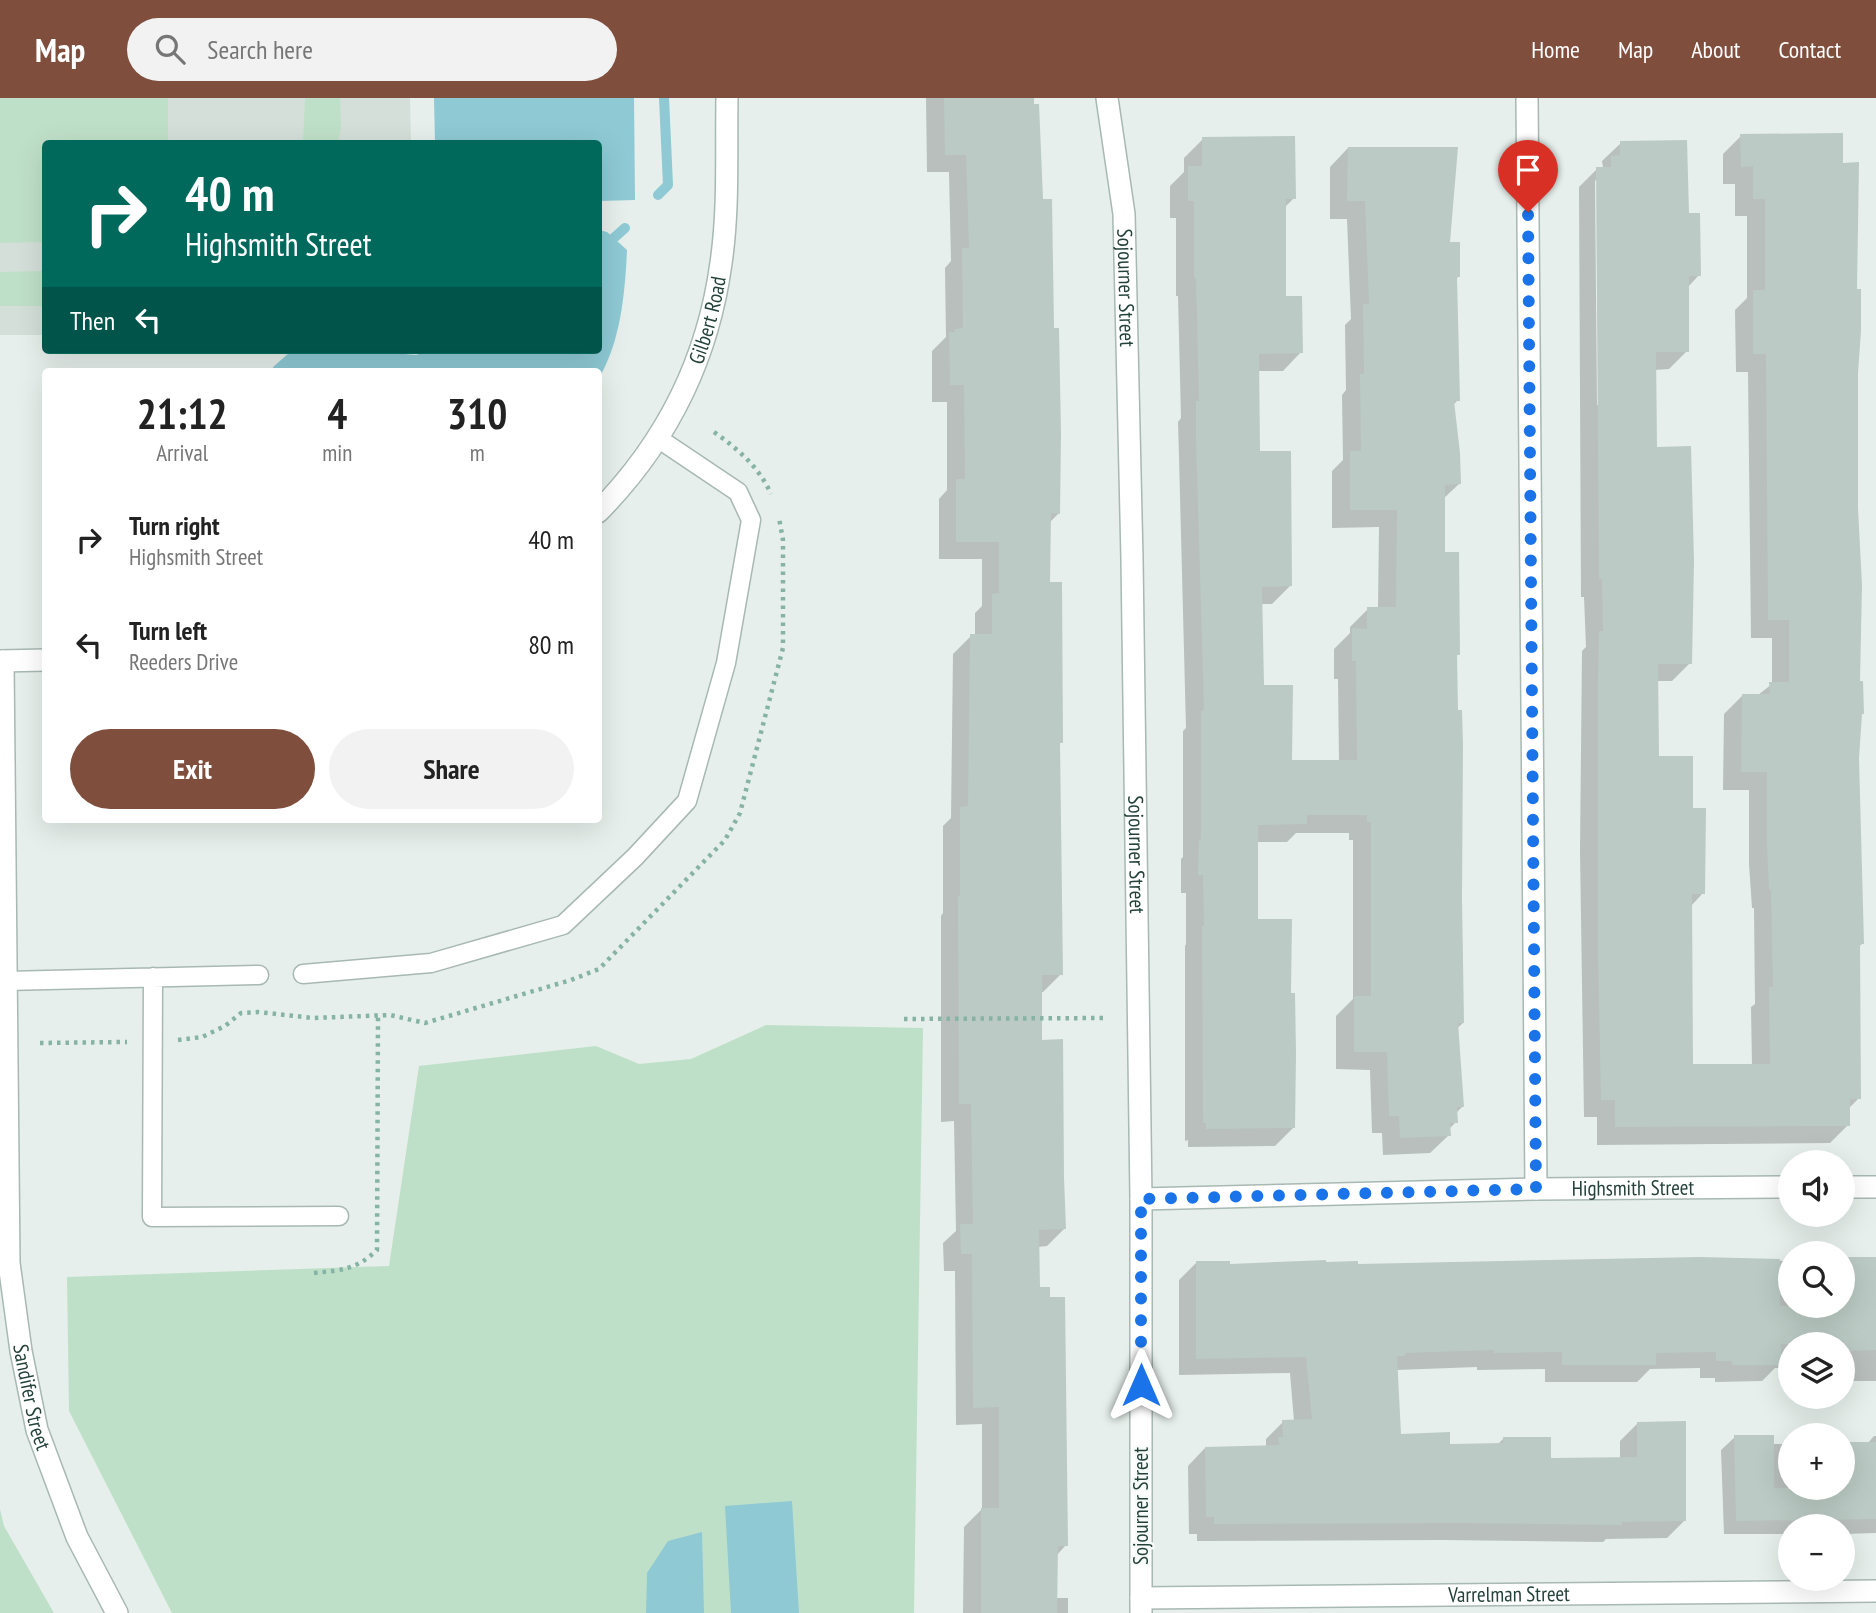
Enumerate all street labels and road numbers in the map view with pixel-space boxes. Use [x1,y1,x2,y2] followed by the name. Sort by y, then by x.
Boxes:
[1111,228,1141,347] street label: Sojourner Street
[682,274,732,368] street label: Gilbert Road
[1122,795,1151,914] street label: Sojourner Street
[1572,1174,1694,1202] street label: Highsmith Street
[7,1342,57,1454] street label: Sandifer Street
[1127,1447,1154,1565] street label: Sojourner Street
[1447,1580,1570,1608] street label: Varrelman Street

